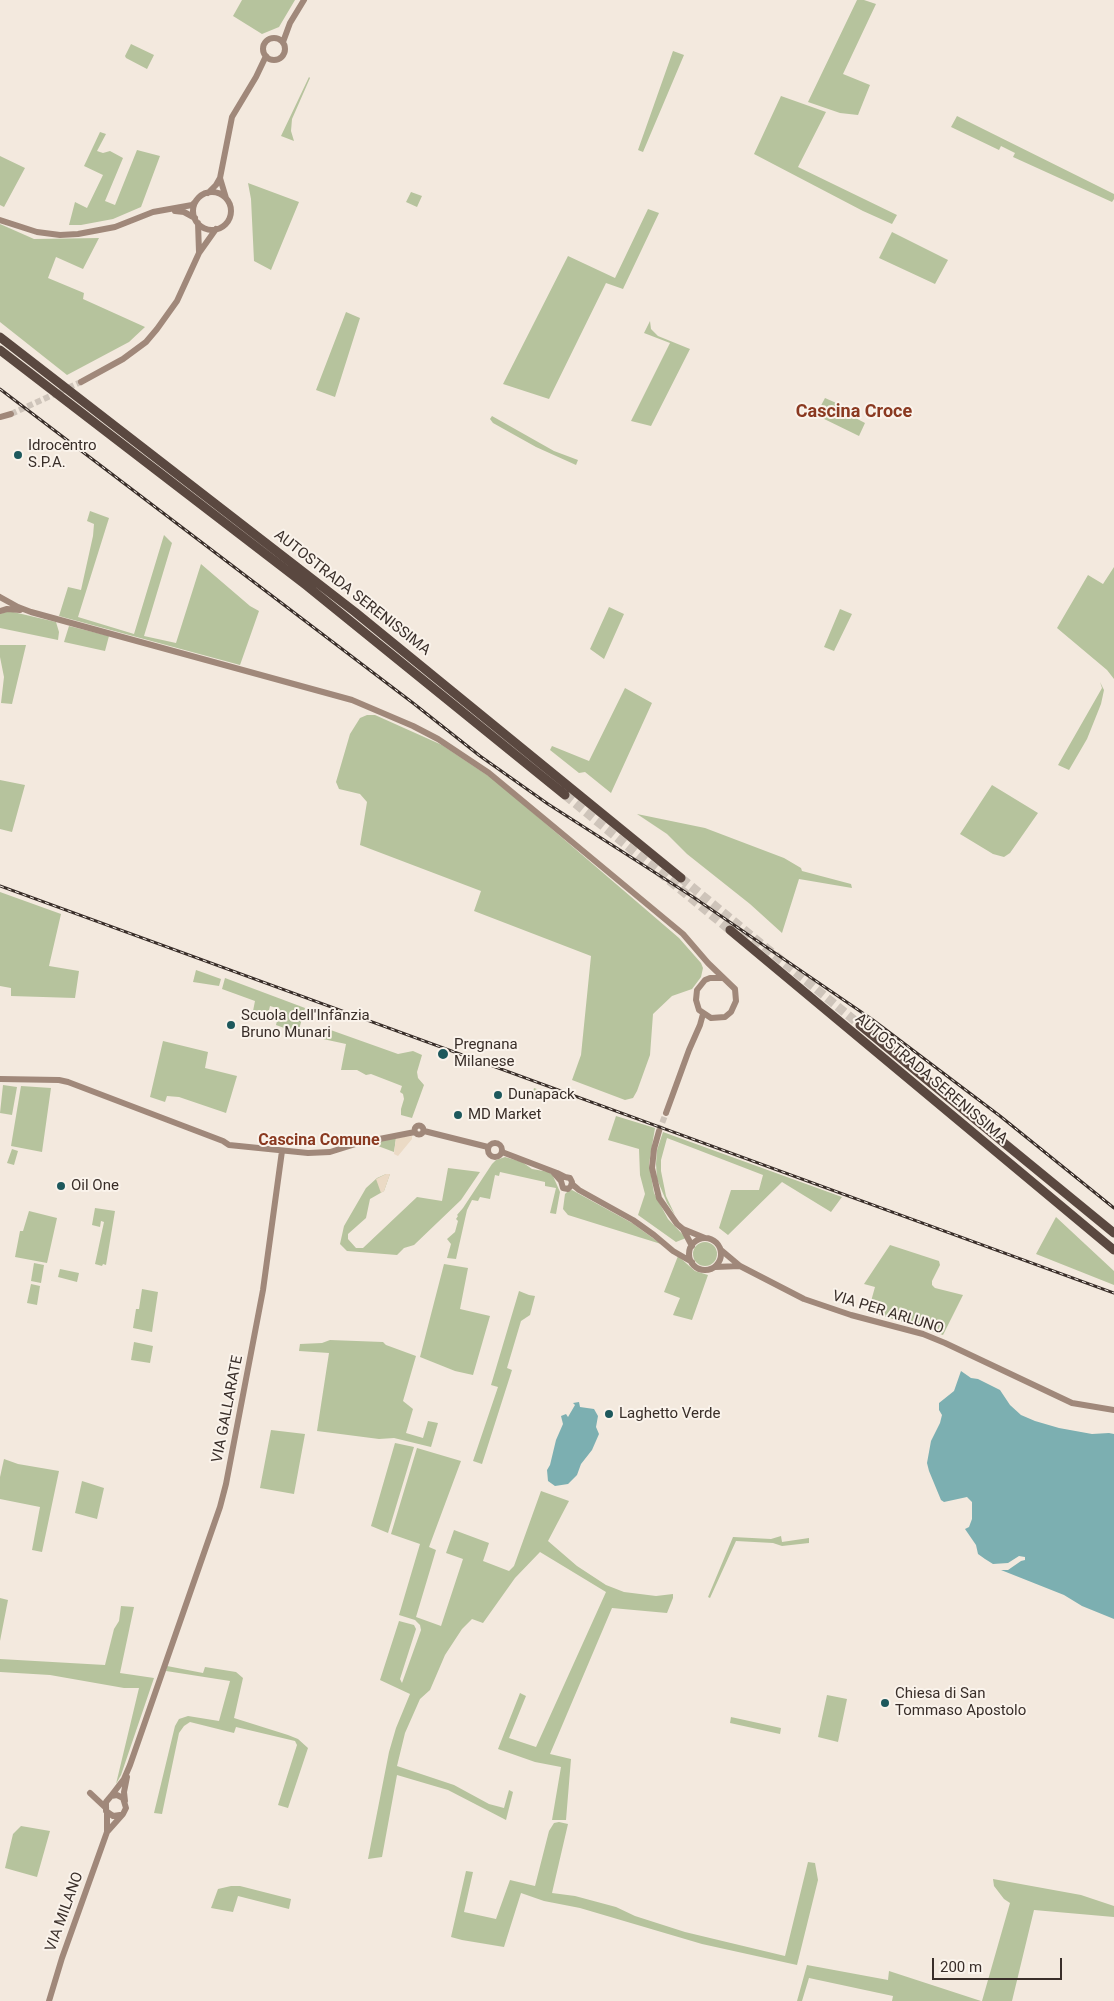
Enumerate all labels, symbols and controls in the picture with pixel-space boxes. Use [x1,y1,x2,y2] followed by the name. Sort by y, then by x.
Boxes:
[796,401,912,423] district label: Cascina Croce
[28,437,97,472] place label: Idrocentro S.P.A.
[12,449,24,461] marker: Idrocentro S.P.A.
[270,526,434,660] street label: AUTOSTRADA SERENISSIMA
[241,1007,370,1042] place label: Scuola dell'Infanzia Bruno Munari
[851,1010,1011,1148] street label: AUTOSTRADA SERENISSIMA
[225,1019,237,1031] marker: Scuola dell'Infanzia Bruno Munari
[454,1036,518,1071] place label: Pregnana Milanese
[436,1047,450,1061] marker: Pregnana Milanese
[508,1086,575,1104] place label: Dunapack
[492,1089,504,1101] marker: Dunapack
[468,1106,541,1124] place label: MD Market
[452,1109,464,1121] marker: MD Market
[258,1131,380,1151] district label: Cascina Comune
[71,1177,119,1195] place label: Oil One
[55,1180,67,1192] marker: Oil One
[830,1287,946,1339] street label: VIA PER ARLUNO
[209,1354,247,1464] street label: VIA GALLARATE
[619,1405,720,1423] place label: Laghetto Verde
[603,1408,615,1420] marker: Laghetto Verde
[895,1685,1026,1720] place label: Chiesa di San Tommaso Apostolo
[879,1697,891,1709] marker: Chiesa di San Tommaso Apostolo
[42,1870,88,1954] street label: VIA MILANO
[934,1948,1064,1980] scale bar
[940,1958,982,1976] text: 200 m

